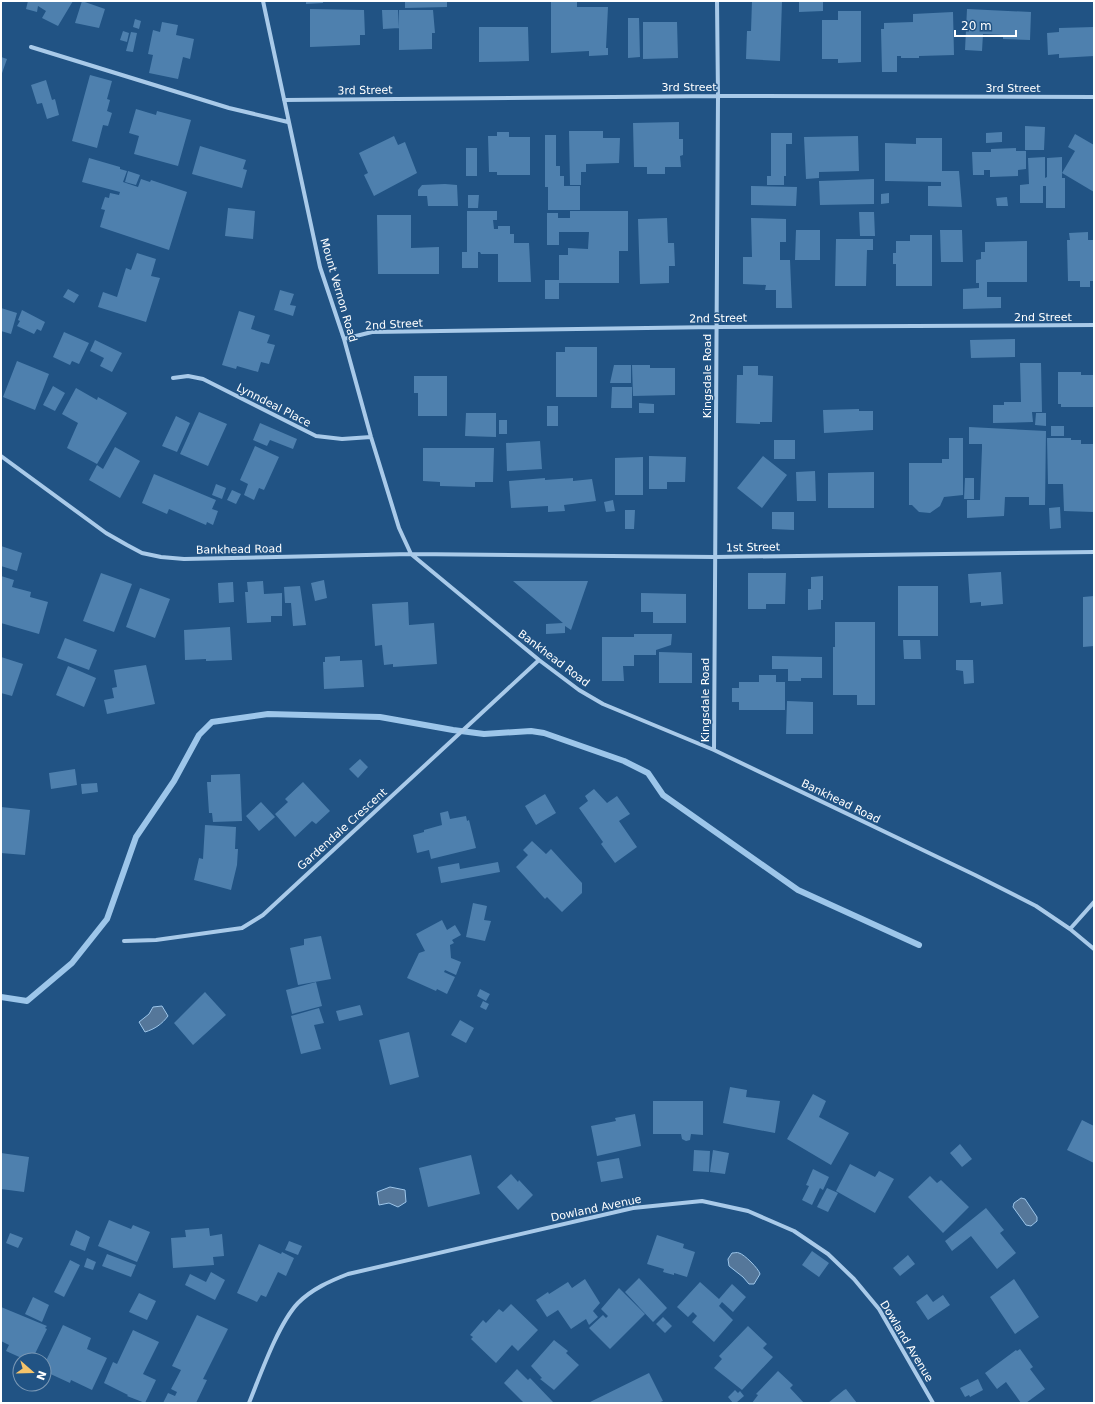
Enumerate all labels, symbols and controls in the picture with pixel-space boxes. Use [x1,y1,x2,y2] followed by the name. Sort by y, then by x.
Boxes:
[955,12,1016,38] scale bar
[961,19,992,33] text: 20 m
[661,81,717,94] street label: 3rd Street
[985,82,1041,95] street label: 3rd Street
[337,84,393,97] street label: 3rd Street
[317,237,360,344] street label: Mount Vernon Road
[689,311,748,326] street label: 2nd Street
[1014,311,1073,324] street label: 2nd Street
[365,316,424,333] street label: 2nd Street
[701,334,714,418] street label: Kingsdale Road
[234,381,313,430] street label: Lynndeal Place
[726,541,781,554] street label: 1st Street
[196,542,282,557] street label: Bankhead Road
[515,627,592,690] street label: Bankhead Road
[699,658,712,742] street label: Kingsdale Road
[799,777,882,826] street label: Bankhead Road
[295,785,390,873] street label: Gardendale Crescent
[550,1192,643,1224] street label: Dowland Avenue
[877,1298,936,1384] street label: Dowland Avenue
[12,1352,52,1392] north arrow
[33,1369,49,1382] text: N

